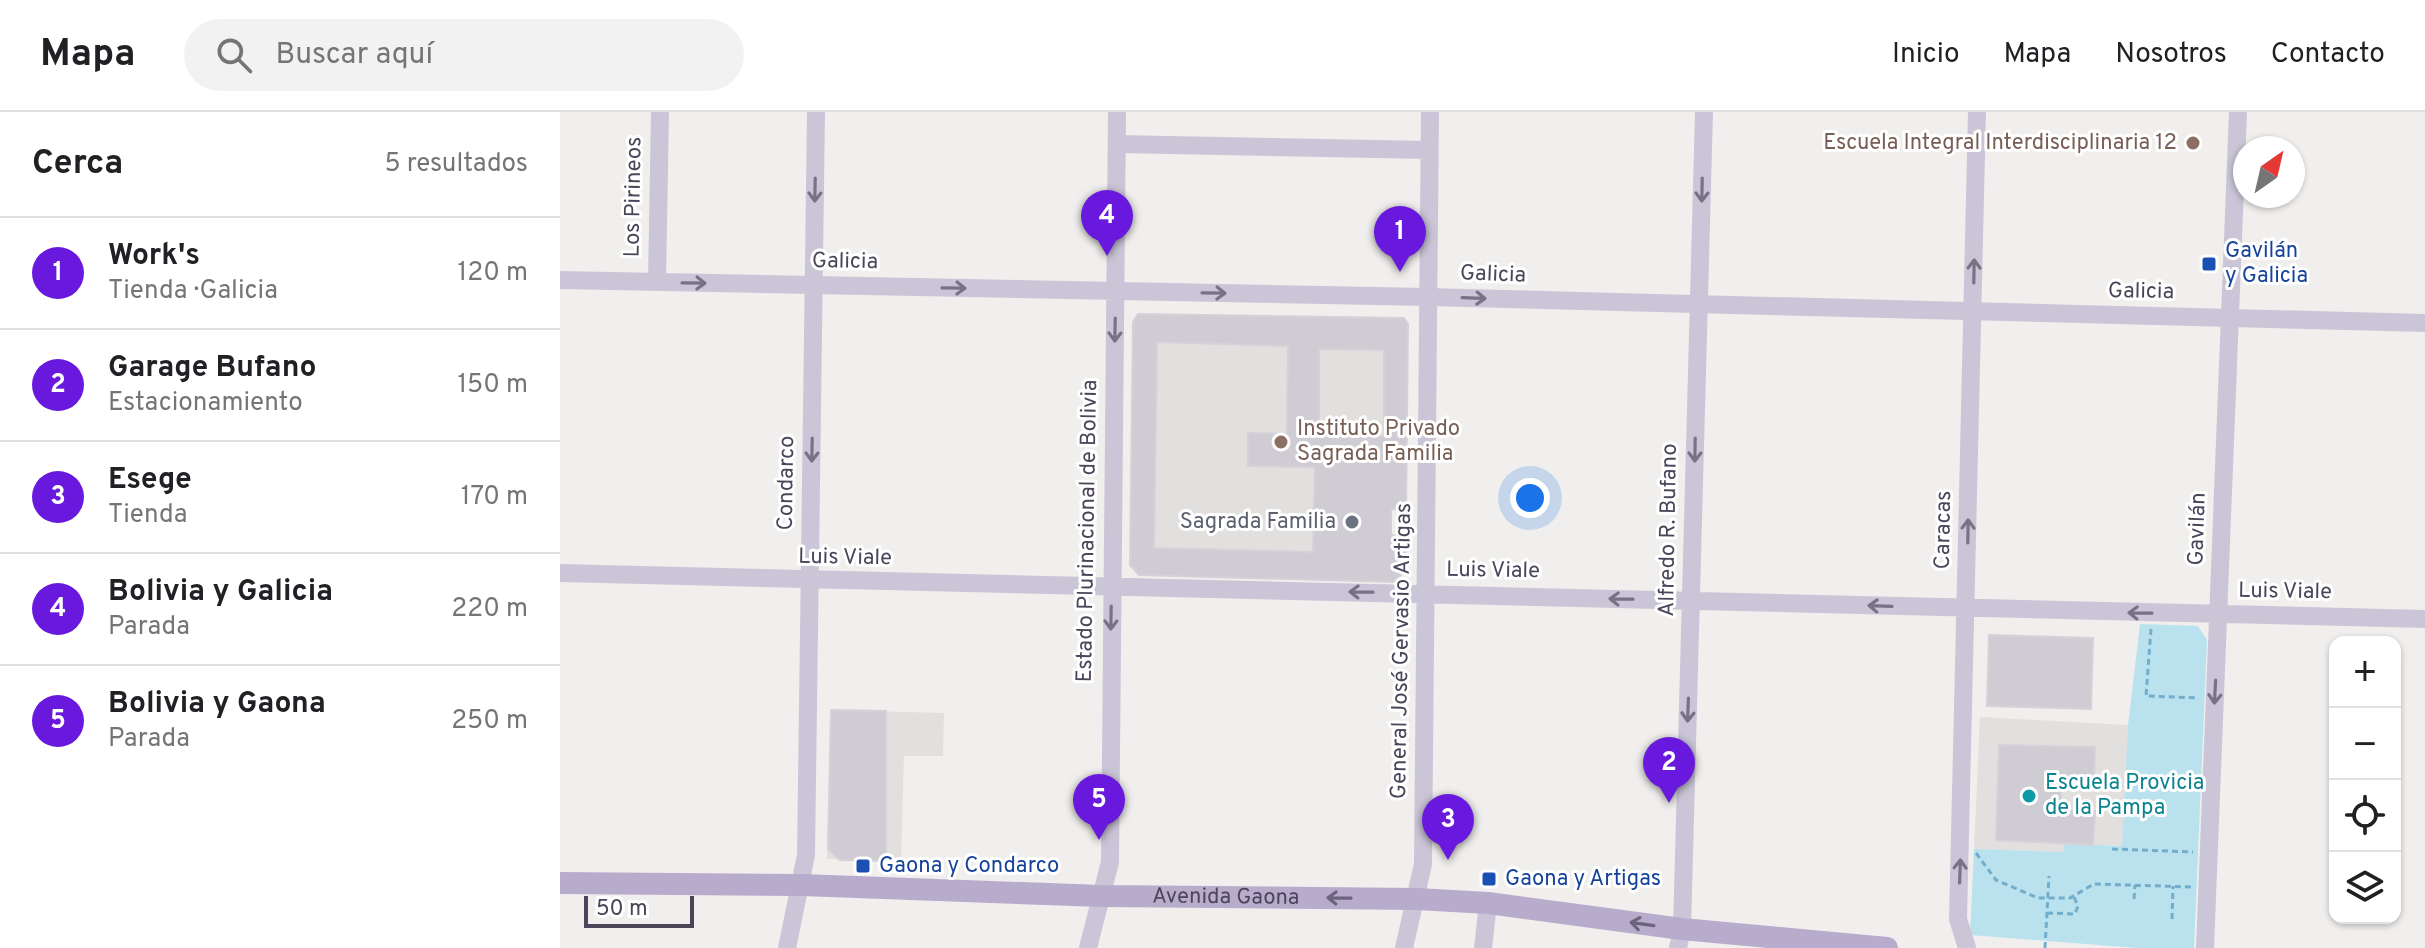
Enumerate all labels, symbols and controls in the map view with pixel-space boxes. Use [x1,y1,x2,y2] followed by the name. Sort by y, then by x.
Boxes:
[184,19,744,91] search box
[40,31,136,80] text: Mapa
[212,33,256,77] icon: search
[276,37,433,74] text: Buscar aquí
[1892,37,1960,73] text: Inicio
[2004,37,2071,73] text: Mapa
[2115,37,2227,73] text: Nosotros
[2271,37,2385,73] text: Contacto
[1823,130,2177,157] place label: Escuela Integral Interdisciplinaria 12
[2184,134,2202,152] marker: Escuela Integral Interdisciplinaria 12
[619,136,649,258] street label: Los Pirineos
[2233,136,2305,208] north arrow
[32,143,123,186] text: Cerca
[384,148,528,181] text: 5 resultados
[807,176,823,203] one-way arrow
[1694,176,1709,203] one-way arrow
[1081,190,1133,256] pin: 4
[1374,206,1426,272] pin: 1
[108,238,200,275] text: Work's
[2225,238,2308,290] place label: Gavilán y Galicia
[812,248,878,276] street label: Galicia
[2200,255,2218,273] marker: Gavilán y Galicia
[53,257,63,290] text: 1
[458,257,528,290] text: 120 m
[1966,258,1981,285] one-way arrow
[1459,260,1527,290] street label: Galicia
[108,275,278,308] text: Tienda · Galicia
[680,275,707,291] one-way arrow
[2108,278,2174,306] street label: Galicia
[940,280,967,296] one-way arrow
[1200,285,1227,300] one-way arrow
[1460,291,1487,306] one-way arrow
[1107,316,1123,343] one-way arrow
[108,350,317,387] text: Garage Bufano
[50,369,66,402] text: 2
[457,369,528,402] text: 150 m
[1072,379,1104,683] street label: Estado Plurinacional de Bolivia
[108,387,303,420] text: Estacionamiento
[1297,416,1460,468] place label: Instituto Privado Sagrada Familia
[1272,433,1290,451] marker: Instituto Privado Sagrada Familia
[773,435,801,531] street label: Condarco
[804,436,820,463] one-way arrow
[1688,436,1703,463] one-way arrow
[1654,443,1684,617] street label: Alfredo R. Bufano
[108,462,192,499] text: Esege
[1510,478,1550,518] your location
[50,481,66,514] text: 3
[461,481,528,514] text: 170 m
[1930,490,1958,570] street label: Caracas
[2183,492,2213,566] street label: Gavilán
[108,499,187,532] text: Tienda
[1386,503,1418,799] street label: General José Gervasio Artigas
[1180,509,1336,536] place label: Sagrada Familia
[1343,513,1361,531] marker: Sagrada Familia
[1961,518,1976,545] one-way arrow
[798,544,892,572] street label: Luis Viale
[1446,557,1540,585] street label: Luis Viale
[108,574,333,611] text: Bolivia y Galicia
[2238,578,2332,606] street label: Luis Viale
[1348,585,1375,600] one-way arrow
[1608,591,1635,606] one-way arrow
[50,593,66,626] text: 4
[451,593,528,626] text: 220 m
[1867,598,1894,614] one-way arrow
[1103,604,1118,631] one-way arrow
[2127,605,2154,621] one-way arrow
[108,611,190,644] text: Parada
[2329,636,2401,924] map controls
[2329,636,2401,708] button: +
[2207,678,2222,705] one-way arrow
[108,686,326,723] text: Bolivia y Gaona
[1681,696,1696,723] one-way arrow
[50,705,66,738] text: 5
[451,705,528,738] text: 250 m
[2329,708,2401,780] button: −
[108,723,190,756] text: Parada
[1643,737,1695,803] pin: 2
[2045,770,2204,822] place label: Escuela Provicia de la Pampa
[1073,774,1125,840] pin: 5
[2329,780,2401,852] button: locate
[2020,787,2038,805] marker: Escuela Provicia de la Pampa
[1422,794,1474,860] pin: 3
[2329,852,2401,924] button: layers
[879,853,1059,880] place label: Gaona y Condarco
[854,857,872,875] marker: Gaona y Condarco
[1952,858,1967,885] one-way arrow
[1505,866,1661,893] place label: Gaona y Artigas
[1480,870,1498,888] marker: Gaona y Artigas
[1152,883,1300,911] street label: Avenida Gaona
[1326,890,1353,906] one-way arrow
[584,892,694,928] scale bar
[596,896,648,923] text: 50 m
[1630,916,1656,931] one-way arrow

